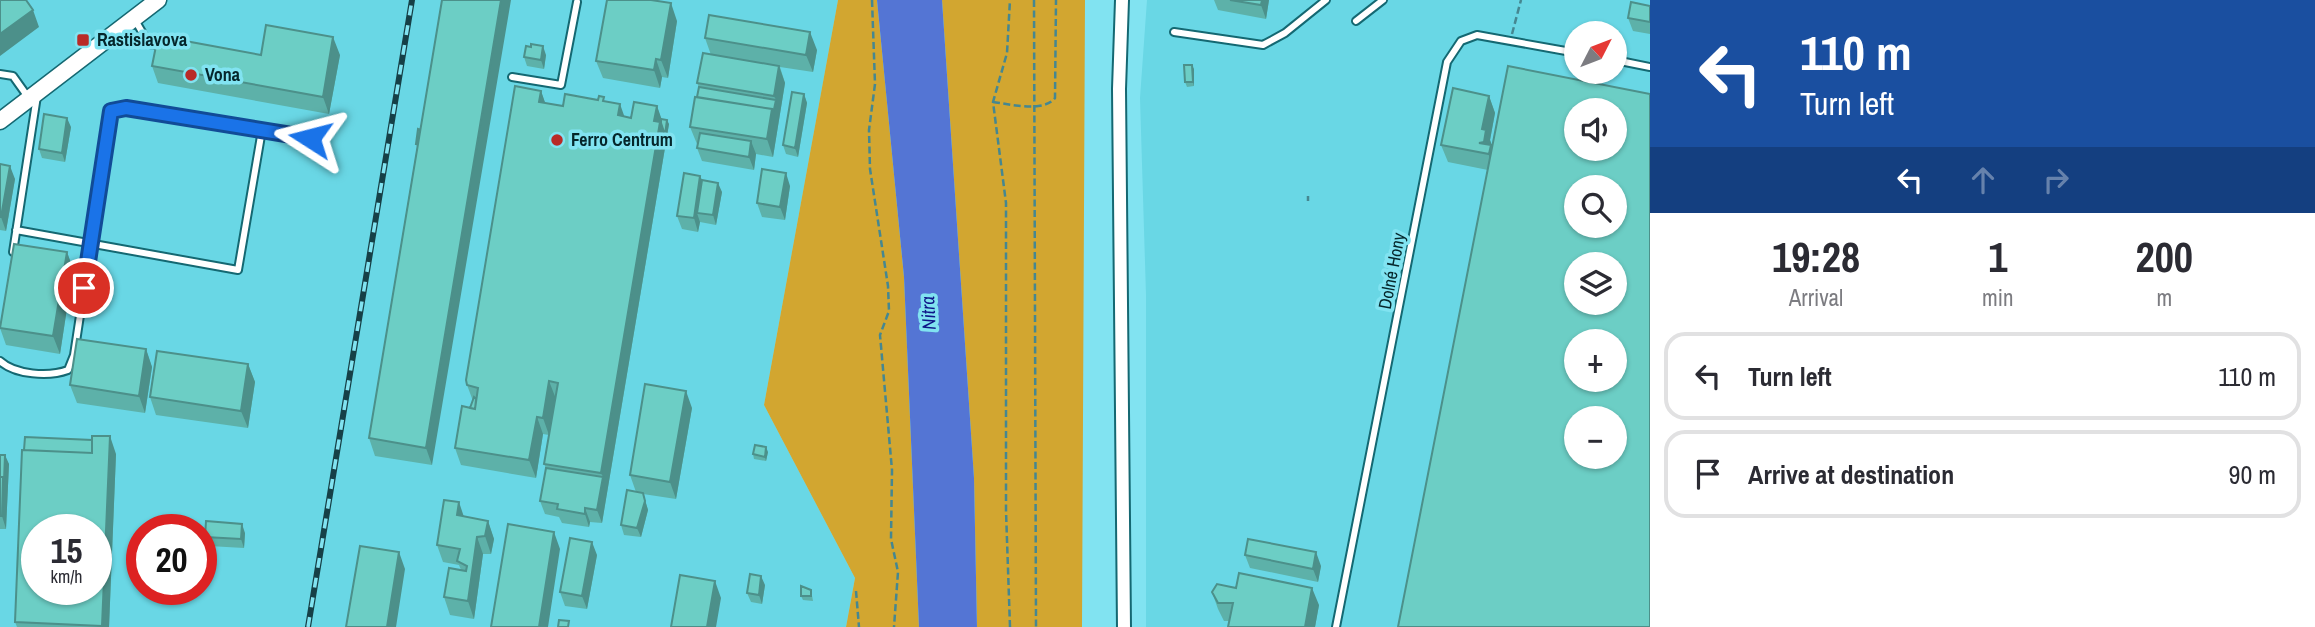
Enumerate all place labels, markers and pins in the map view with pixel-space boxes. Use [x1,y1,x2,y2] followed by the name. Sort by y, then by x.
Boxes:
[97,27,188,52] place label: Rastislavova
[75,32,91,48] marker: Rastislavova
[205,62,241,87] place label: Vona
[183,67,199,83] marker: Vona
[571,127,673,152] place label: Ferro Centrum
[549,132,565,148] marker: Ferro Centrum
[54,258,114,318] pin

